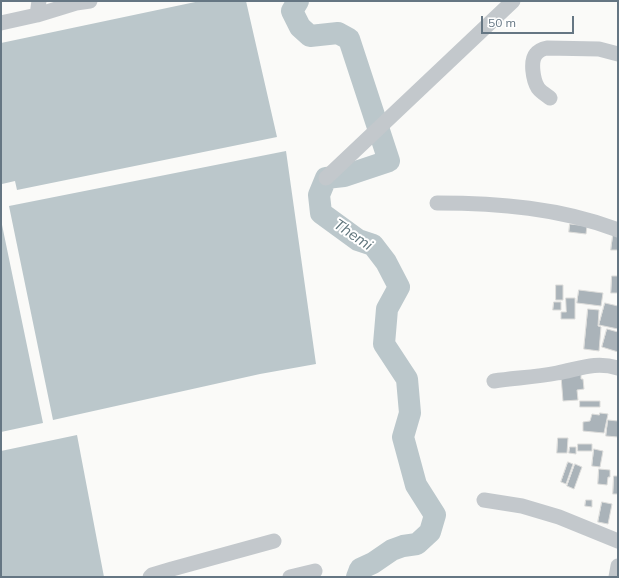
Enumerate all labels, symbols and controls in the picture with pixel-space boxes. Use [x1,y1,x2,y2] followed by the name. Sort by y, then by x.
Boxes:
[483,8,576,34] scale bar
[488,15,516,30] text: 50 m
[330,216,376,254] water label: Themi

